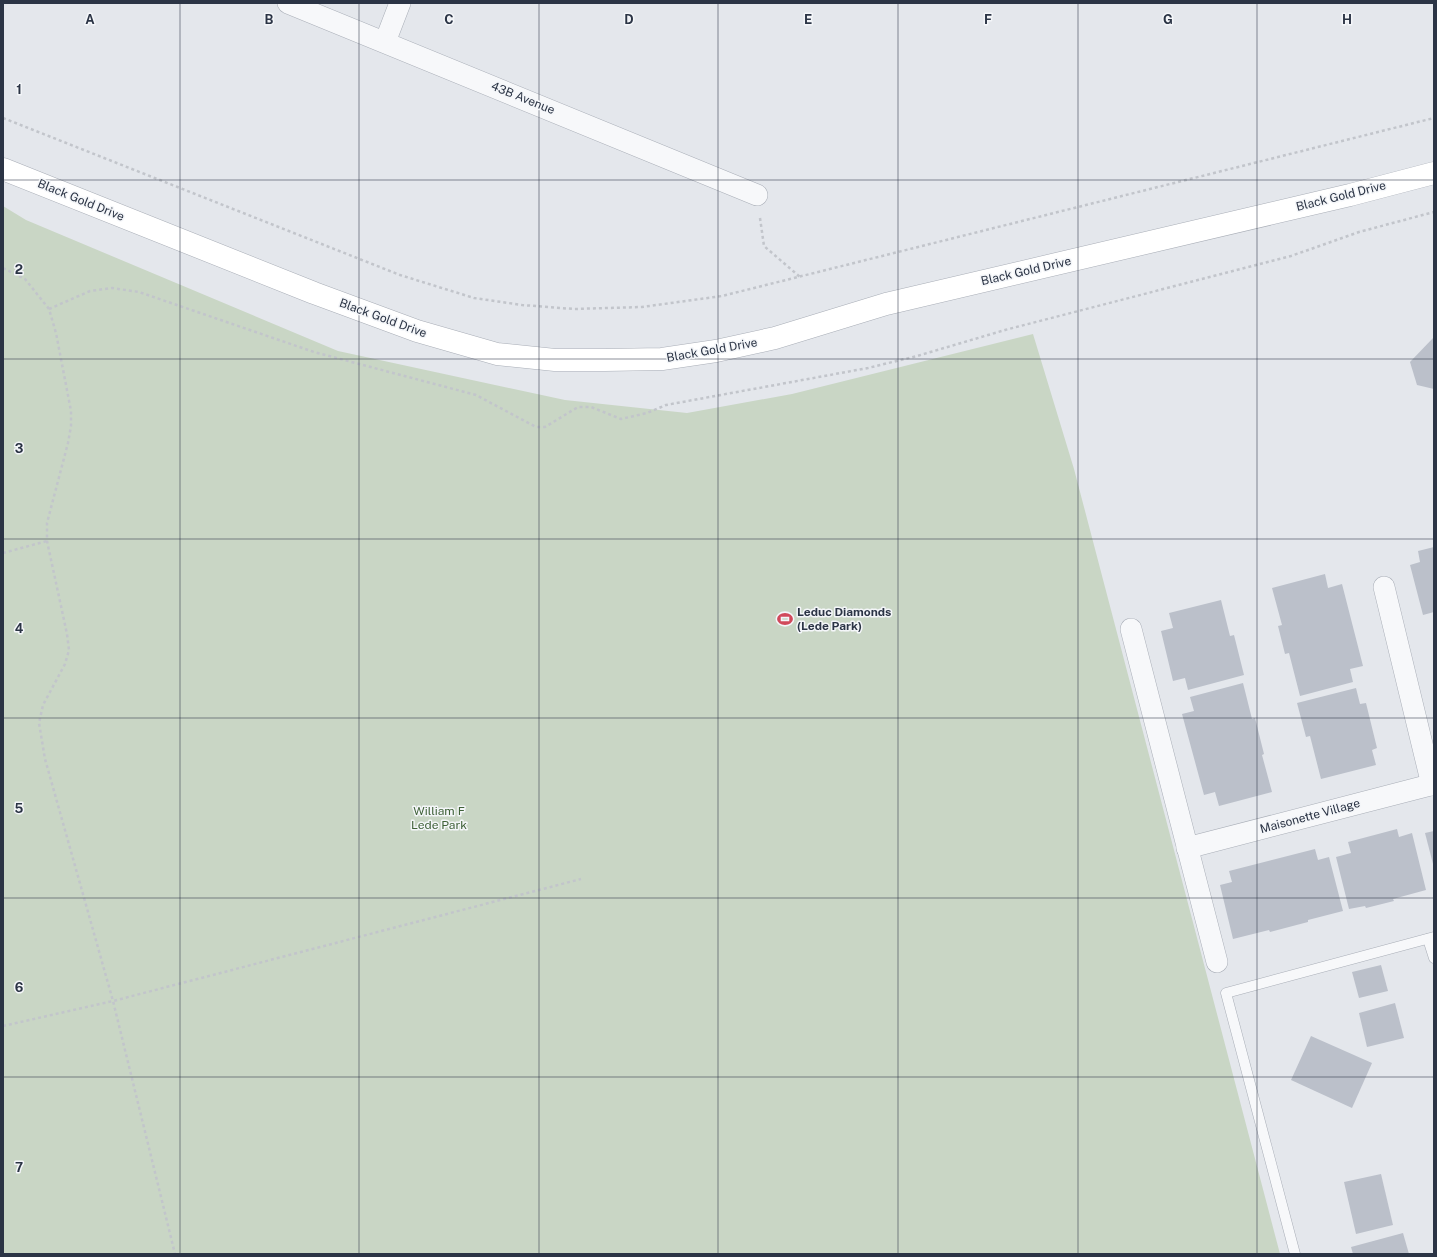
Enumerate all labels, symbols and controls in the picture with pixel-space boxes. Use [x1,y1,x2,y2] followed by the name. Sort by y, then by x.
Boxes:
[85,12,95,27] text: A
[265,12,274,27] text: B
[444,12,454,27] text: C
[624,12,634,27] text: D
[804,12,812,27] text: E
[984,12,992,27] text: F
[1163,12,1173,27] text: G
[1342,12,1352,27] text: H
[489,79,557,117] street label: 43B Avenue
[16,82,22,97] text: 1
[36,176,126,224] street label: Black Gold Drive
[1295,178,1388,214] street label: Black Gold Drive
[980,254,1073,288] street label: Black Gold Drive
[15,262,23,277] text: 2
[337,296,429,340] street label: Black Gold Drive
[665,335,759,365] street label: Black Gold Drive
[15,441,24,456] text: 3
[797,605,891,633] place label: Leduc Diamonds (Lede Park)
[776,610,794,628] sports icon: Leduc Diamonds (Lede Park)
[15,621,24,636] text: 4
[1258,796,1362,836] street label: Maisonette Village
[15,801,24,816] text: 5
[411,804,467,832] park label: William F Lede Park
[15,980,24,995] text: 6
[15,1160,23,1175] text: 7

